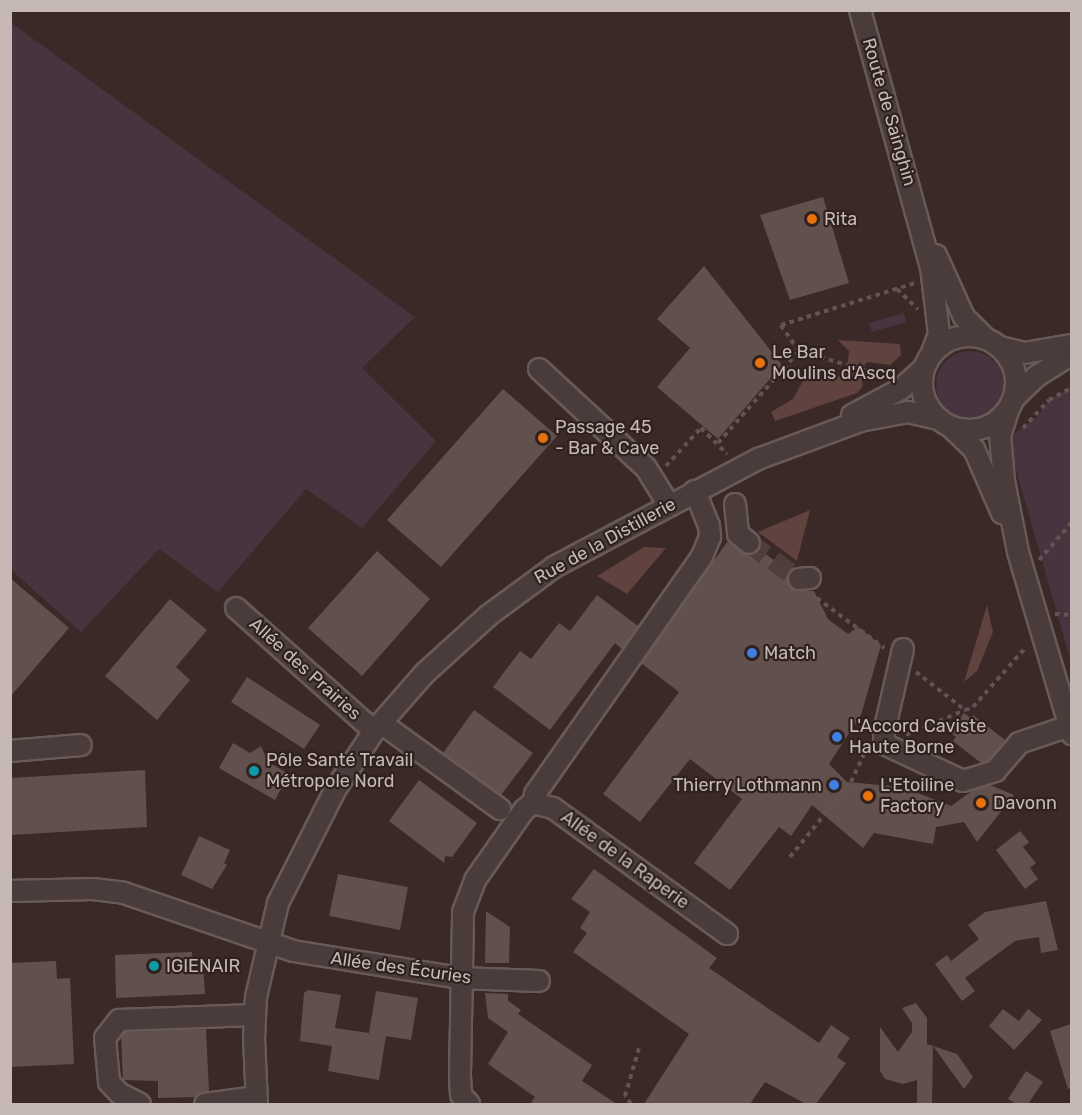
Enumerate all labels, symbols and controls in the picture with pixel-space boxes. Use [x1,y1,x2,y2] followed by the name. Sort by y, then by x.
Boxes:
[858,36,920,188] street label: Route de Sainghin
[824,208,857,230] place label: Rita
[805,212,819,226] marker: Rita
[772,342,896,385] place label: Le Bar Moulins d'Ascq
[753,356,767,370] marker: Le Bar Moulins d'Ascq
[555,417,660,460] place label: Passage 45 - Bar & Cave
[536,431,550,445] marker: Passage 45 - Bar & Cave
[530,493,680,589] street label: Rue de la Distillerie
[245,613,365,725] street label: Allée des Prairies
[764,642,816,664] place label: Match
[745,646,759,660] marker: Match
[849,716,986,758] place label: L'Accord Caviste Haute Borne
[830,730,844,744] marker: L'Accord Caviste Haute Borne
[266,750,414,792] place label: Pôle Santé Travail Métropole Nord
[247,764,261,778] marker: Pôle Santé Travail Métropole Nord
[673,774,822,796] place label: Thierry Lothmann
[880,775,954,818] place label: L'Etoiline Factory
[827,778,841,792] marker: Thierry Lothmann
[861,789,875,803] marker: L'Etoiline Factory
[993,792,1057,814] place label: Davonn
[974,796,988,810] marker: Davonn
[557,806,693,914] street label: Allée de la Raperie
[329,947,473,989] street label: Allée des Écuries
[166,955,240,977] place label: IGIENAIR
[147,959,161,973] marker: IGIENAIR

